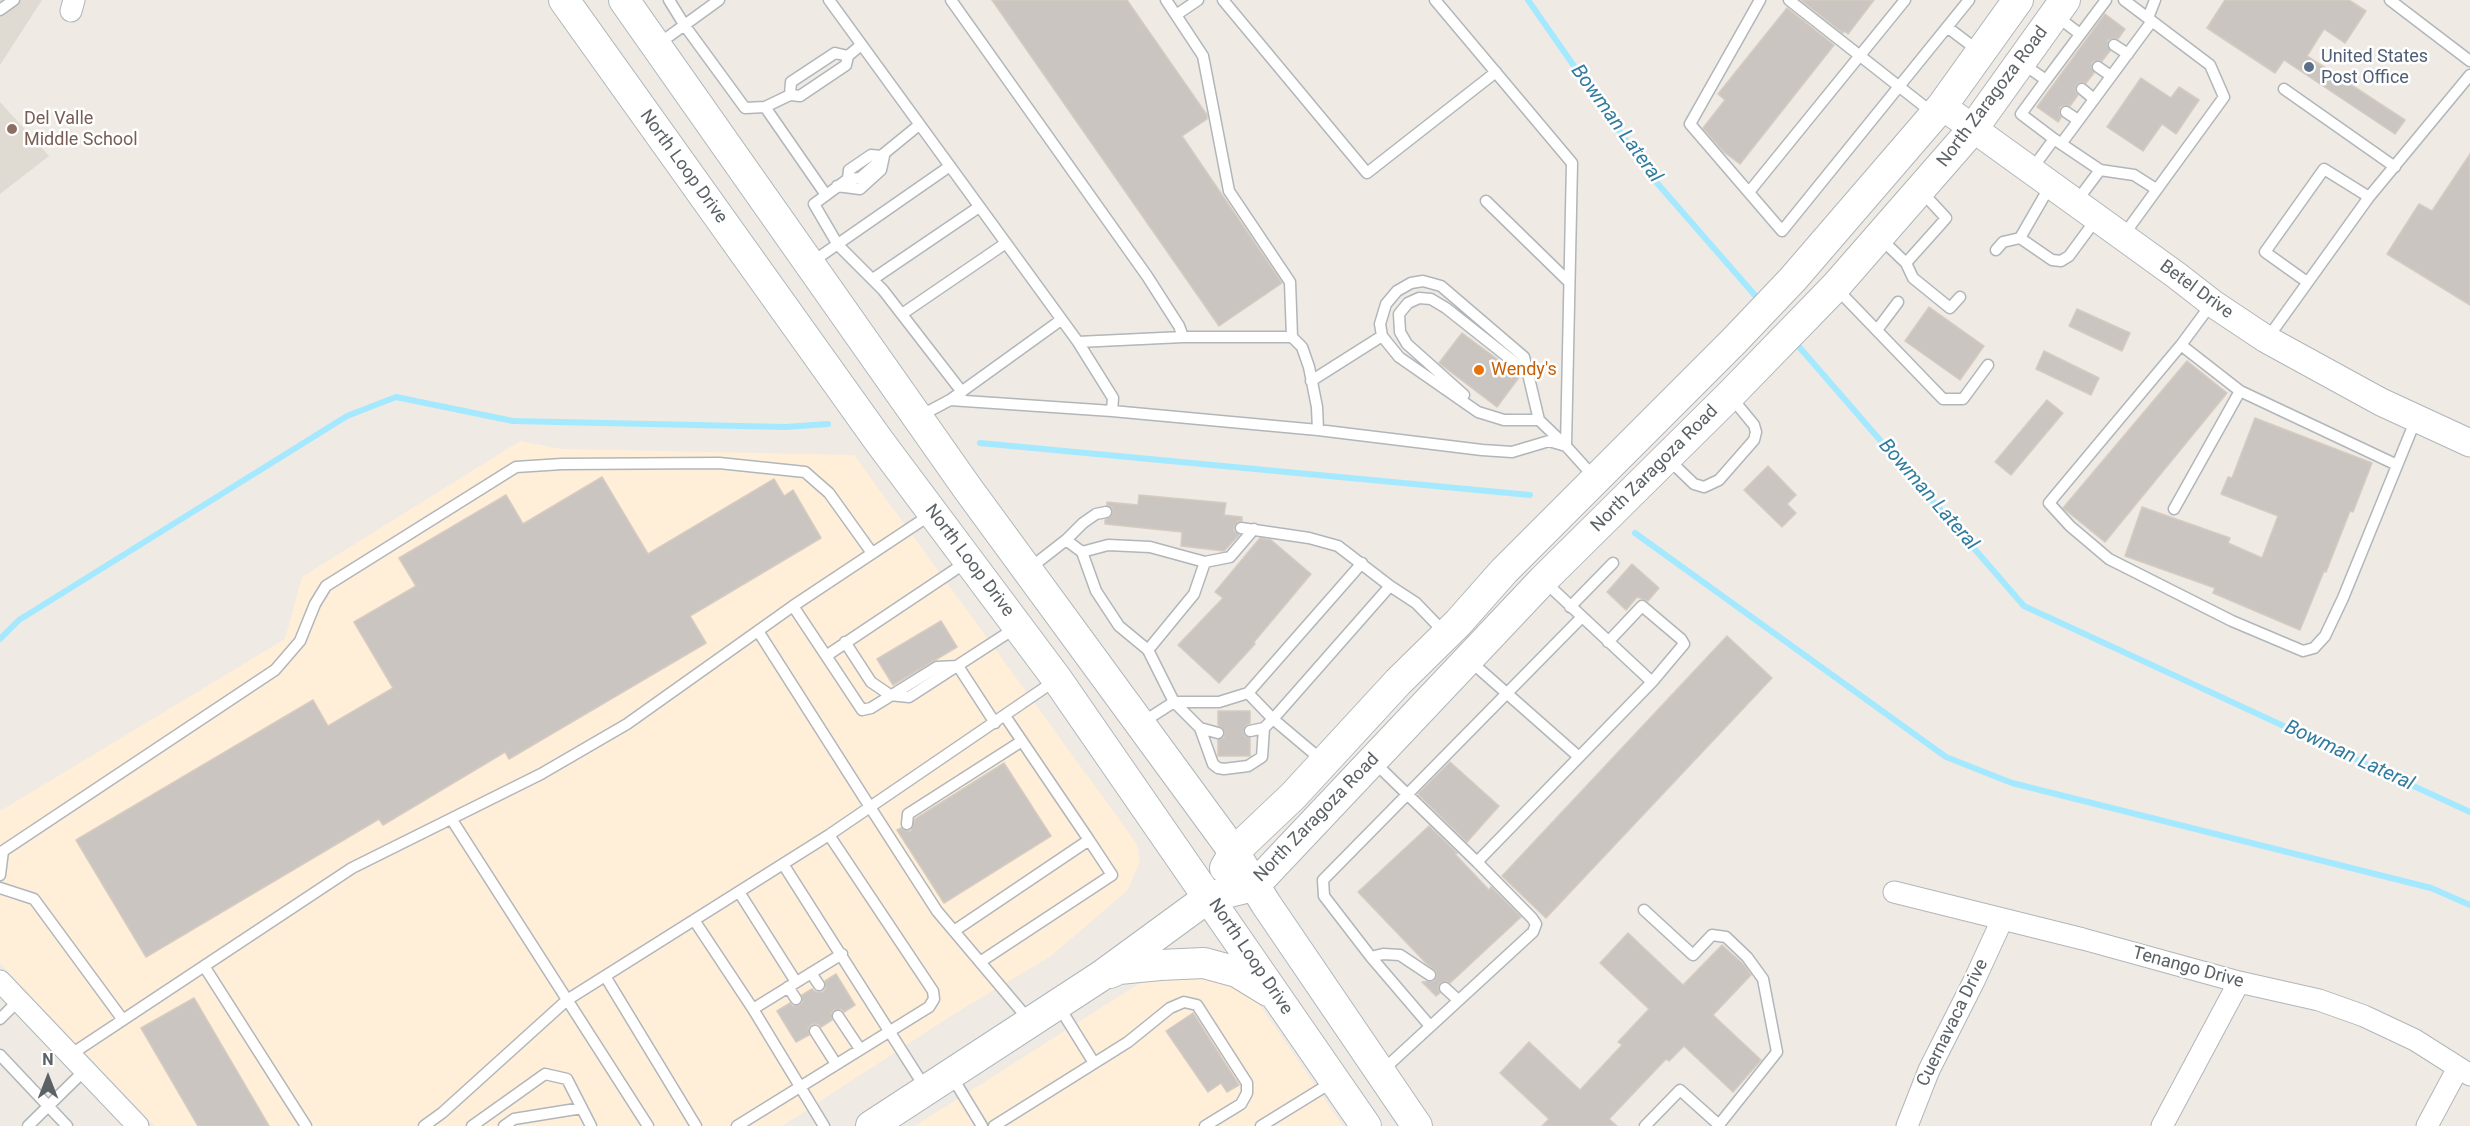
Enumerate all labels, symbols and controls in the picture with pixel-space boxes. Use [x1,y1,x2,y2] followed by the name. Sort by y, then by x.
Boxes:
[1933,22,2053,172] street label: North Zaragoza Road
[2321,46,2428,88] place label: United States Post Office
[1565,60,1667,188] water label: Bowman Lateral
[2302,60,2316,74] marker: United States Post Office
[635,106,731,228] street label: North Loop Drive
[24,108,138,150] place label: Del Valle Middle School
[5,122,19,136] marker: Del Valle Middle School
[2155,256,2237,324] street label: Betel Drive
[1491,359,1557,381] place label: Wendy's
[1472,363,1486,377] marker: Wendy's
[1587,401,1723,537] street label: North Zaragoza Road
[1873,434,1983,556] water label: Bowman Lateral
[920,501,1018,621] street label: North Loop Drive
[2280,716,2418,796] water label: Bowman Lateral
[1250,749,1384,887] street label: North Zaragoza Road
[1203,895,1297,1019] street label: North Loop Drive
[2130,943,2246,993] street label: Tenango Drive
[1913,956,1993,1090] street label: Cuernavaca Drive
[18,1048,78,1108] north arrow
[42,1050,54,1069] text: N

